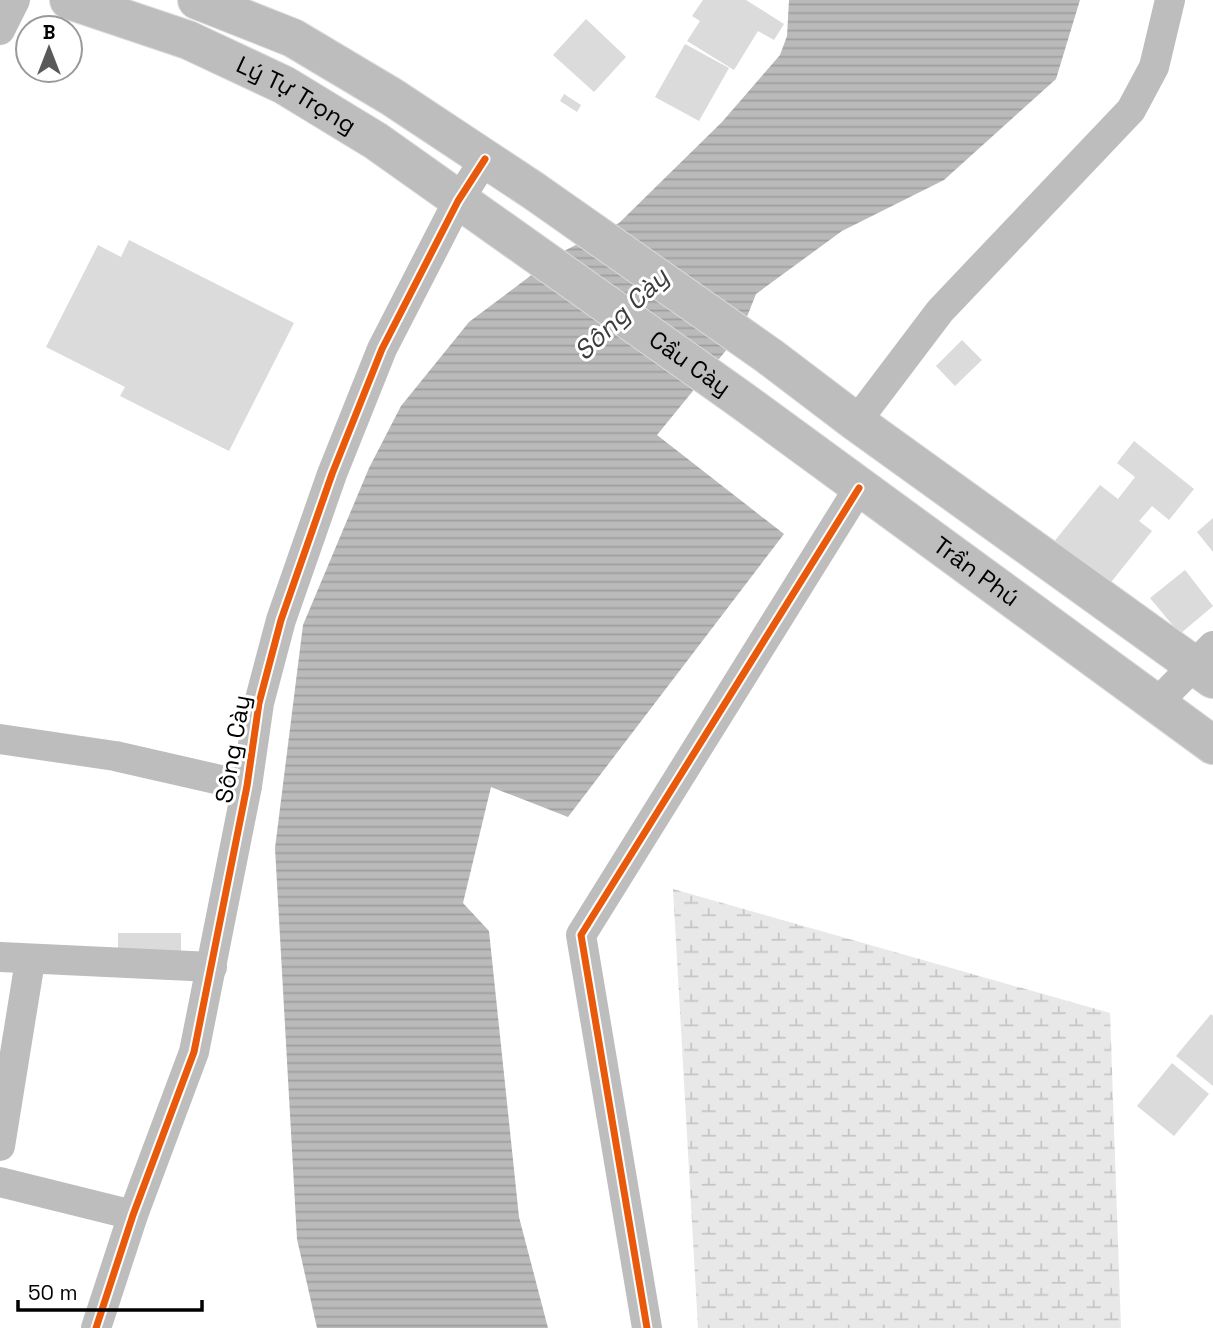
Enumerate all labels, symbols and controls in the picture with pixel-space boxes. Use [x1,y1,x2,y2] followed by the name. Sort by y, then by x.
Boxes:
[14,14,84,84] north arrow
[43,20,55,45] text: B
[231,49,362,140] street label: Lý Tự Trọng
[567,260,676,367] water label: Sông Cày
[643,323,737,403] street label: Cầu Cày
[927,529,1026,613] street label: Trần Phú
[208,692,257,805] street label: Sông Cày
[18,1268,201,1312] scale bar
[28,1279,78,1306] text: 50 m

